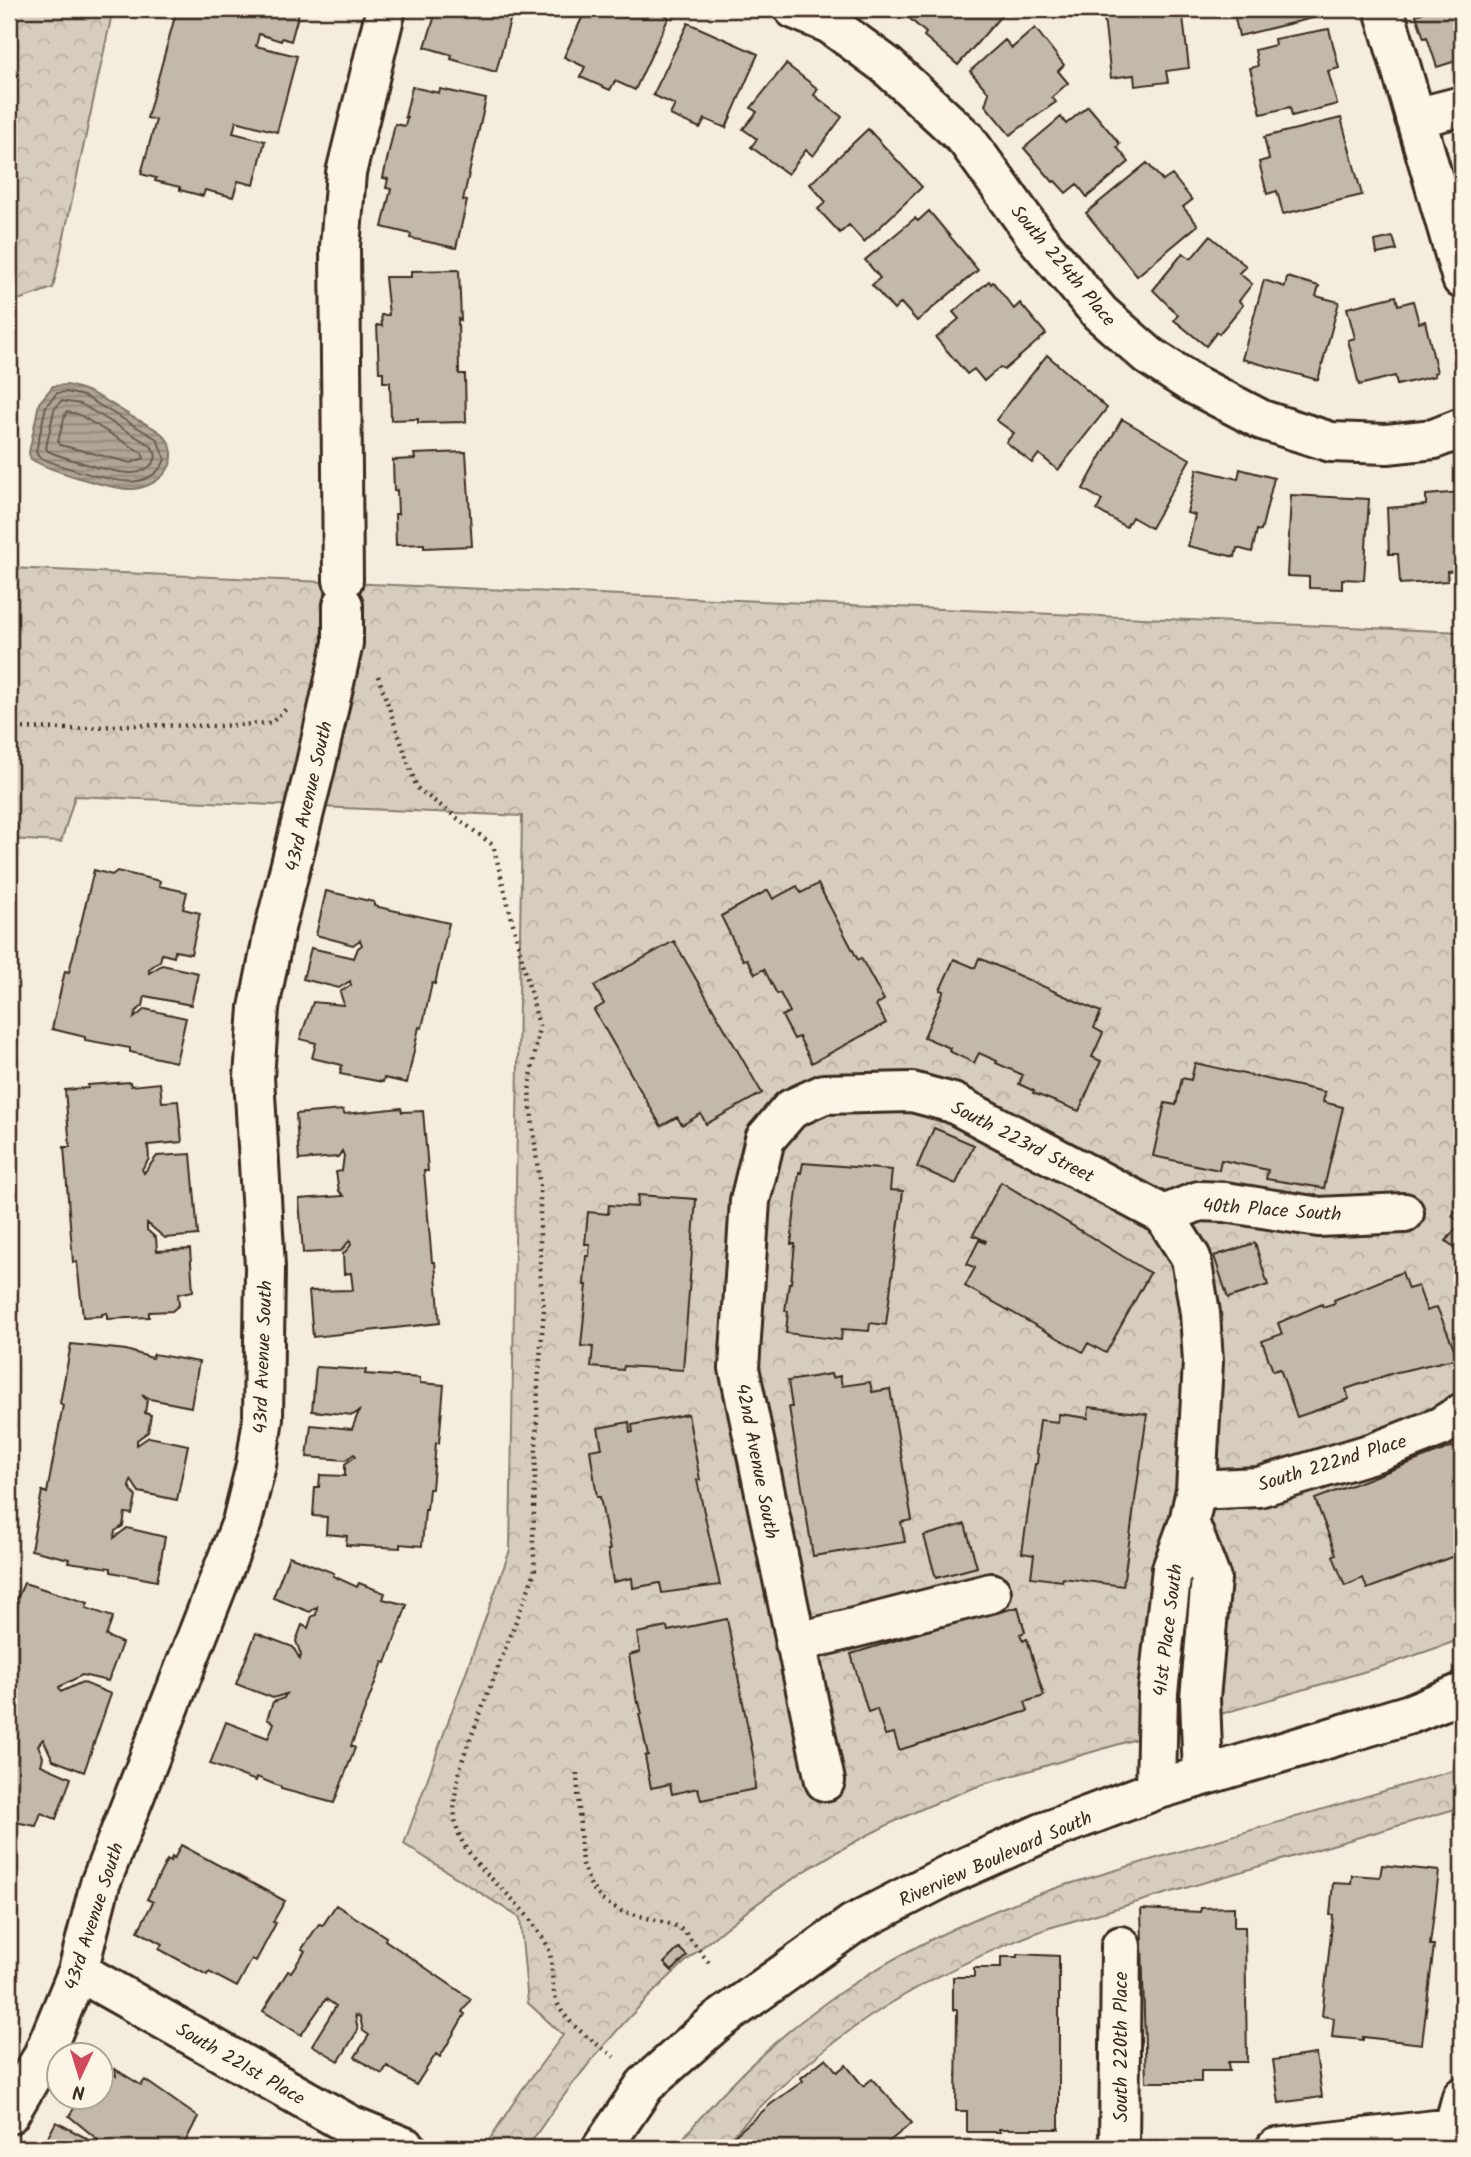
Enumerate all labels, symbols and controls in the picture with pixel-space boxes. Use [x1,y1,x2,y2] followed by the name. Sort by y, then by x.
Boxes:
[1002,199,1123,334] street label: South 224th Place
[278,718,342,875] street label: 43rd Avenue South
[945,1094,1100,1192] street label: South 223rd Street
[1201,1191,1342,1231] street label: 40th Place South
[246,1280,282,1434] street label: 43rd Avenue South
[726,1381,786,1542] street label: 42nd Avenue South
[1254,1427,1411,1501] street label: South 222nd Place
[1146,1562,1192,1698] street label: 41st Place South
[894,1804,1097,1916] street label: Riverview Boulevard South
[57,1839,133,1994] street label: 43rd Avenue South
[1107,1971,1137,2122] street label: South 220th Place
[170,2015,311,2114] street label: South 221st Place
[46,2042,116,2112] north arrow
[72,2076,86,2106] text: N

